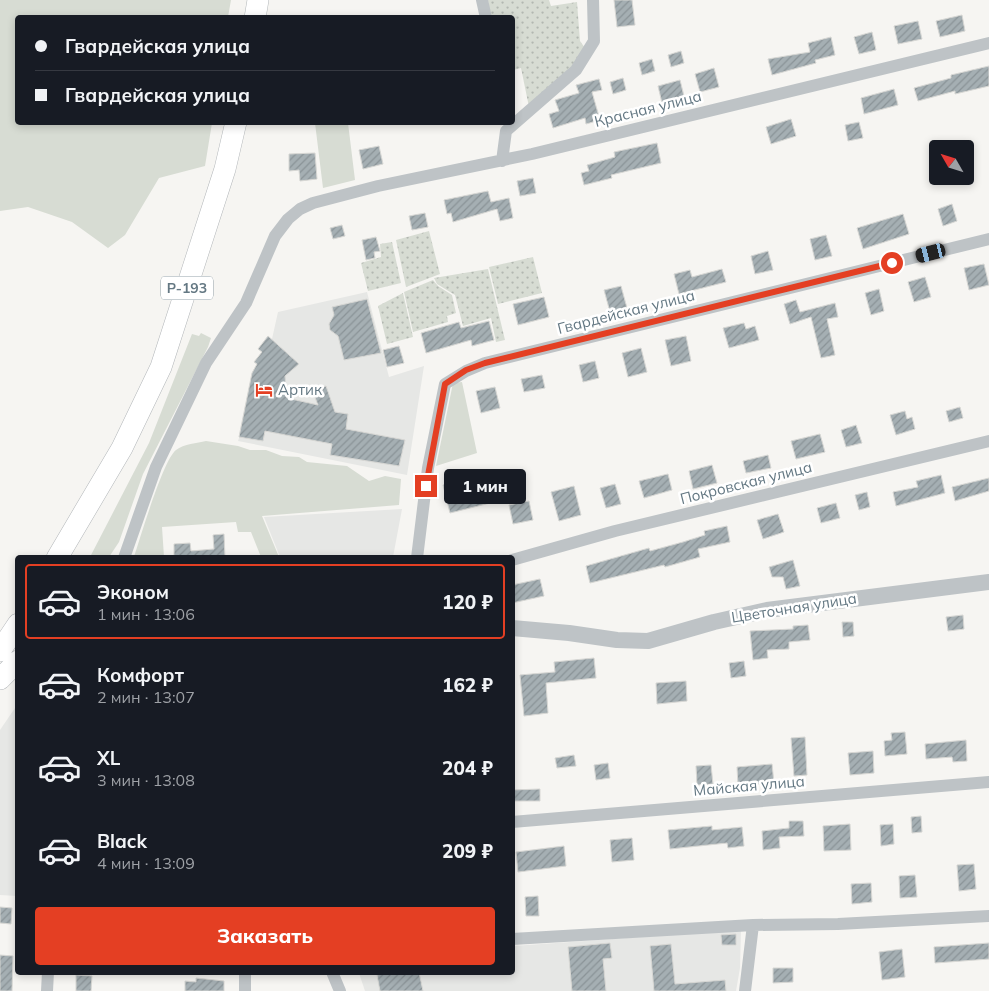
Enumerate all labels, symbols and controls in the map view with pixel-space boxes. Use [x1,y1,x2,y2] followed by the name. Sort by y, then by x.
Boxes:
[65,34,250,58] text: Гвардейская улица
[65,83,250,107] text: Гвардейская улица
[592,86,703,131] street label: Красная улица
[929,140,974,185] north arrow
[929,140,974,185] map controls
[914,242,947,264] car
[881,252,903,274] route start
[161,276,213,300] road number: Р-193
[555,285,696,338] street label: Гвардейская улица
[254,380,274,400] hotel icon: Артик
[278,380,323,399] place label: Артик
[678,457,814,508] street label: Покровская улица
[444,468,526,504] callout: 1 мин
[415,475,437,497] route end
[462,476,508,496] text: 1 мин
[37,579,82,624] icon: car
[97,580,169,604] text: Эконом
[730,588,858,627] street label: Цветочная улица
[442,590,493,614] text: 120 ₽
[97,604,195,624] text: 1 мин · 13:06
[37,662,82,707] icon: car
[97,663,184,687] text: Комфорт
[442,673,493,697] text: 162 ₽
[97,687,195,707] text: 2 мин · 13:07
[37,745,82,790] icon: car
[97,746,120,770] text: XL
[442,756,493,780] text: 204 ₽
[97,770,195,790] text: 3 мин · 13:08
[693,771,805,800] street label: Майская улица
[37,828,82,873] icon: car
[97,829,147,853] text: Black
[442,839,493,863] text: 209 ₽
[97,853,195,873] text: 4 мин · 13:09
[35,907,495,965] button: Заказать

